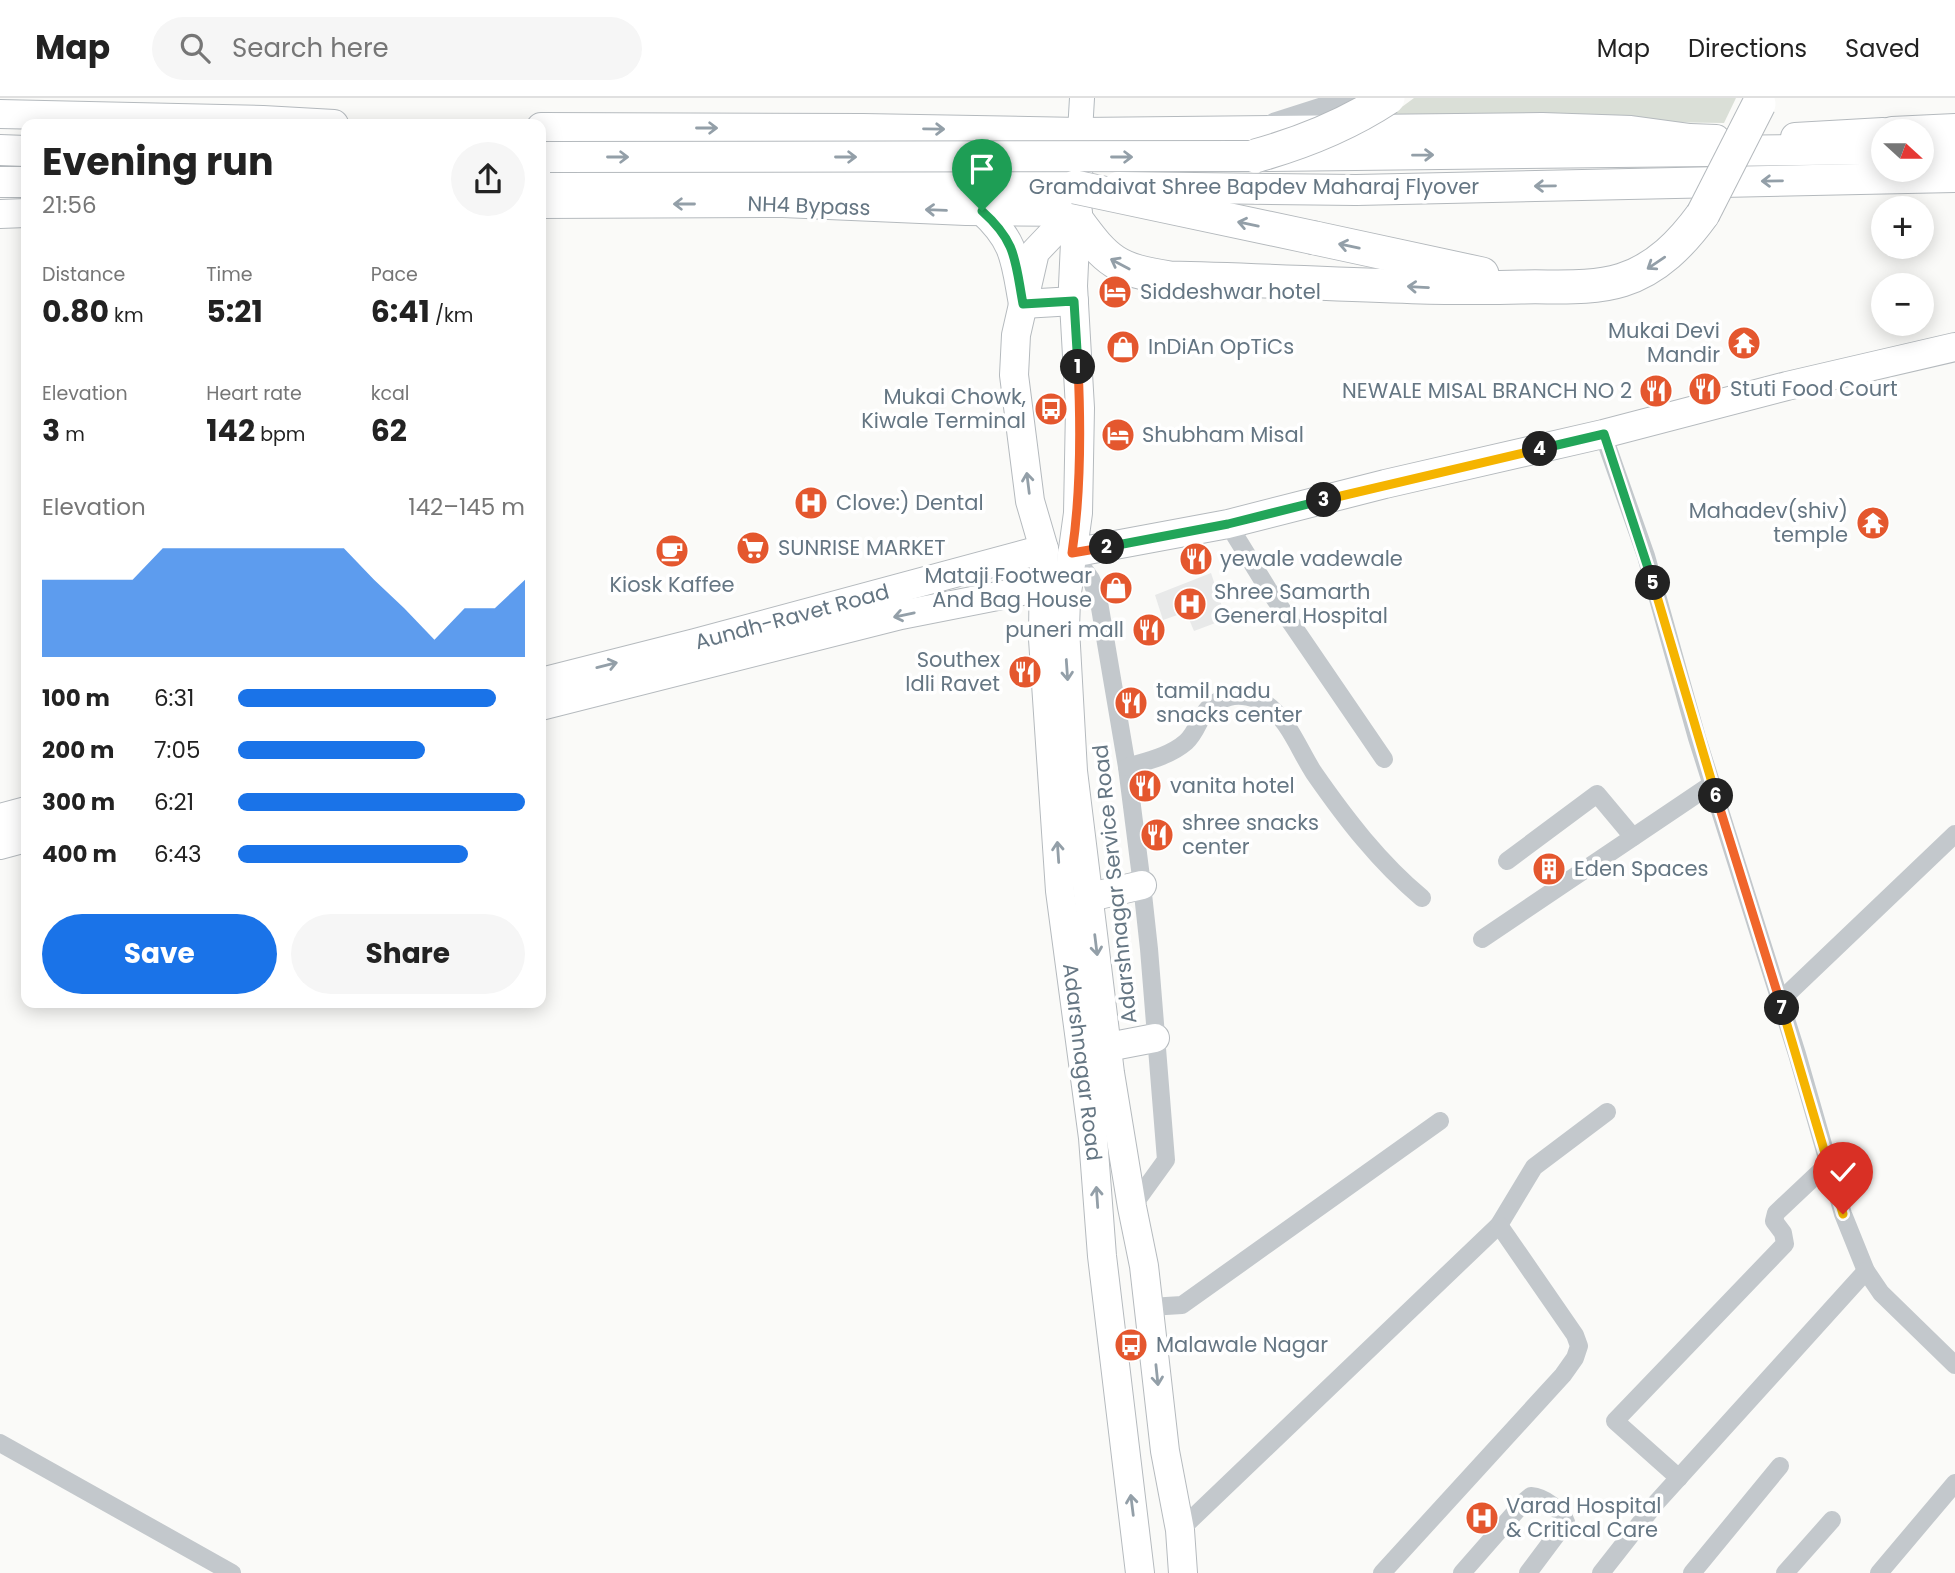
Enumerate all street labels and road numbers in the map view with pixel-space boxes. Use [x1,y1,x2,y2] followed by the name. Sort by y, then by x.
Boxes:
[1029,172,1479,201] street label: Gramdaivat Shree Bapdev Maharaj Flyover
[747,189,871,222] street label: NH4 Bypass
[692,577,892,656] street label: Aundh-Ravet Road
[1085,743,1144,1025] street label: Adarshnagar Service Road
[1056,961,1109,1162] street label: Adarshnagar Road

